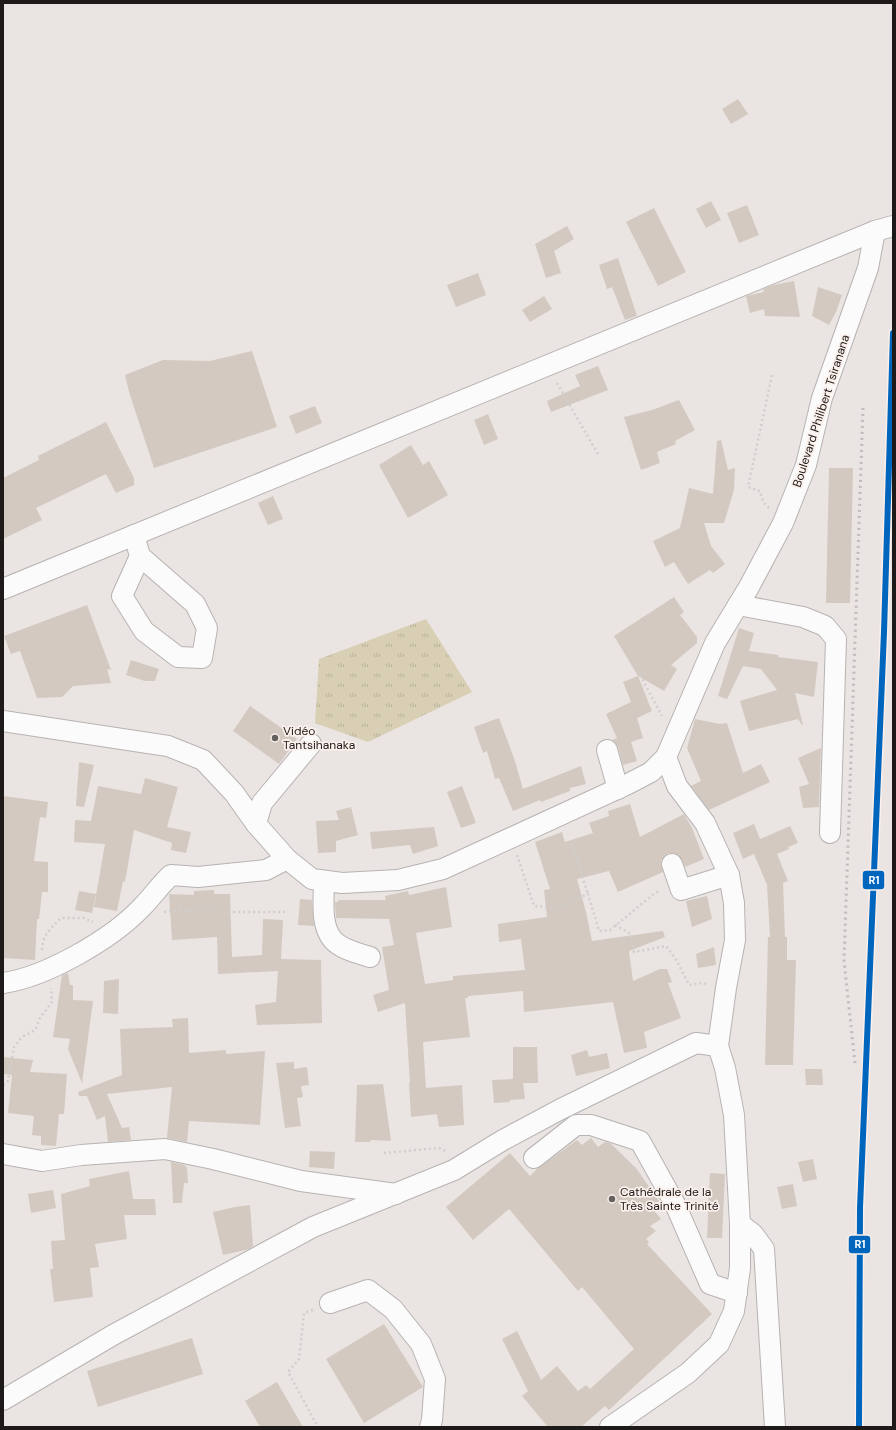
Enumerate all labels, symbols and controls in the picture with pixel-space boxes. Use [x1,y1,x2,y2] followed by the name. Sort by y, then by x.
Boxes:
[789,333,853,489] street label: Boulevard Philibert Tsiranana
[283,723,355,753] place label: Vidéo Tantsihanaka
[270,733,280,743] marker: Vidéo Tantsihanaka
[862,870,885,890] line badge: R1
[869,873,879,887] text: R1
[620,1184,719,1214] place label: Cathédrale de la Très Sainte Trinité
[607,1194,617,1204] marker: Cathédrale de la Très Sainte Trinité
[848,1235,871,1254] line badge: R1
[855,1237,865,1251] text: R1

